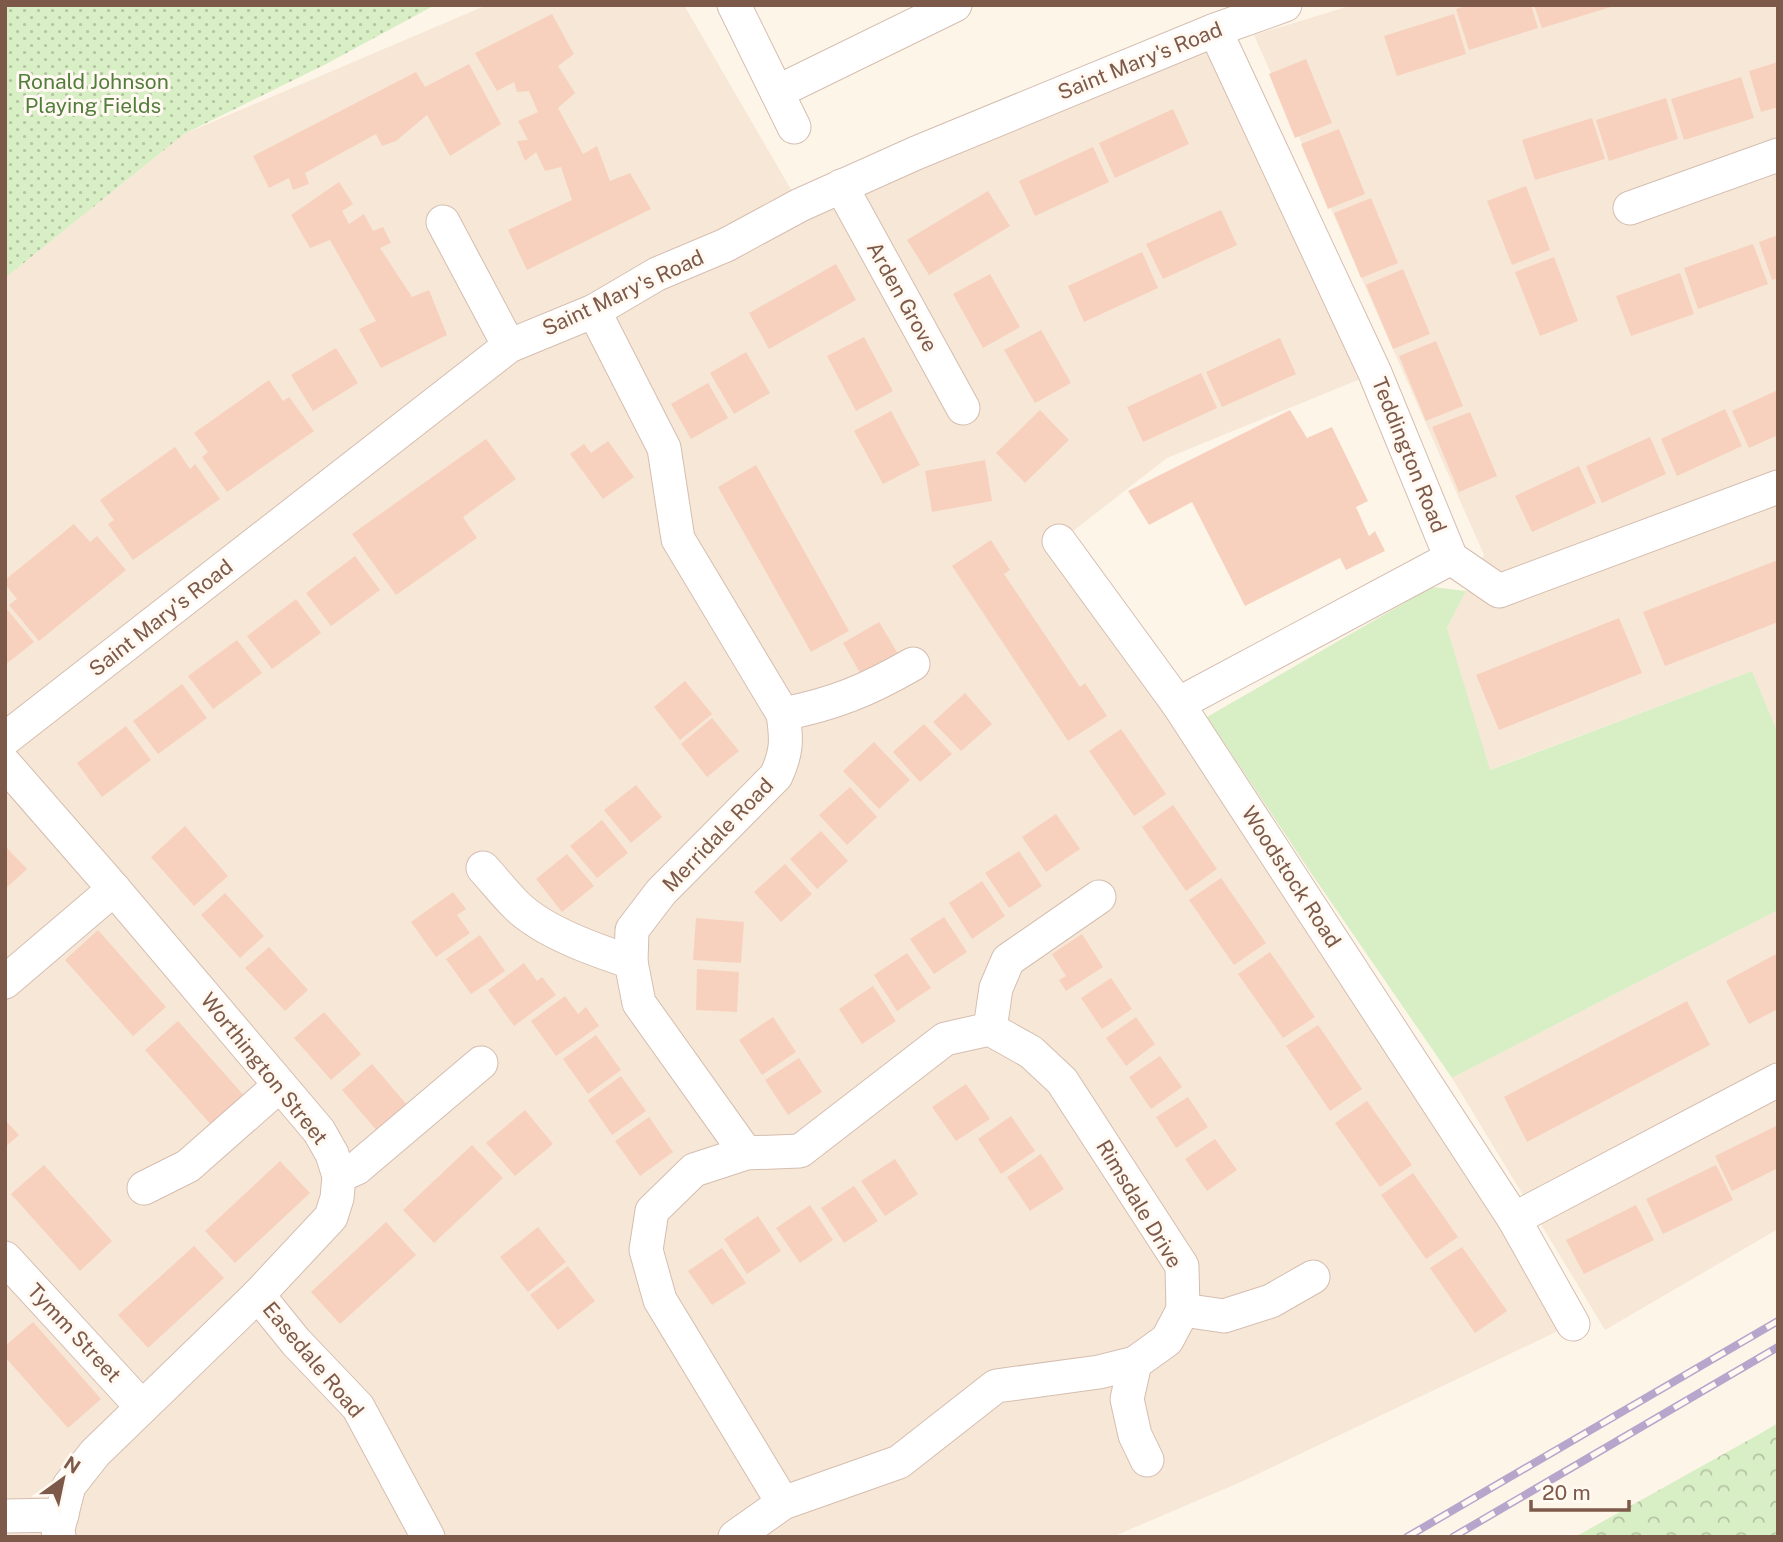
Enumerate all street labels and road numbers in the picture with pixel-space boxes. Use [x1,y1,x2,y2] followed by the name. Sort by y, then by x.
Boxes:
[1054,16,1226,105] street label: Saint Mary's Road
[862,237,943,356] street label: Arden Grove
[538,244,707,341] street label: Saint Mary's Road
[1367,373,1452,536] street label: Teddington Road
[84,554,237,681] street label: Saint Mary's Road
[657,773,778,897] street label: Merridale Road
[1236,801,1346,952] street label: Woodstock Road
[195,988,333,1150] street label: Worthington Street
[1091,1135,1188,1272] street label: Rimsdale Drive
[22,1278,126,1387] street label: Tymm Street
[258,1297,369,1423] street label: Easedale Road

